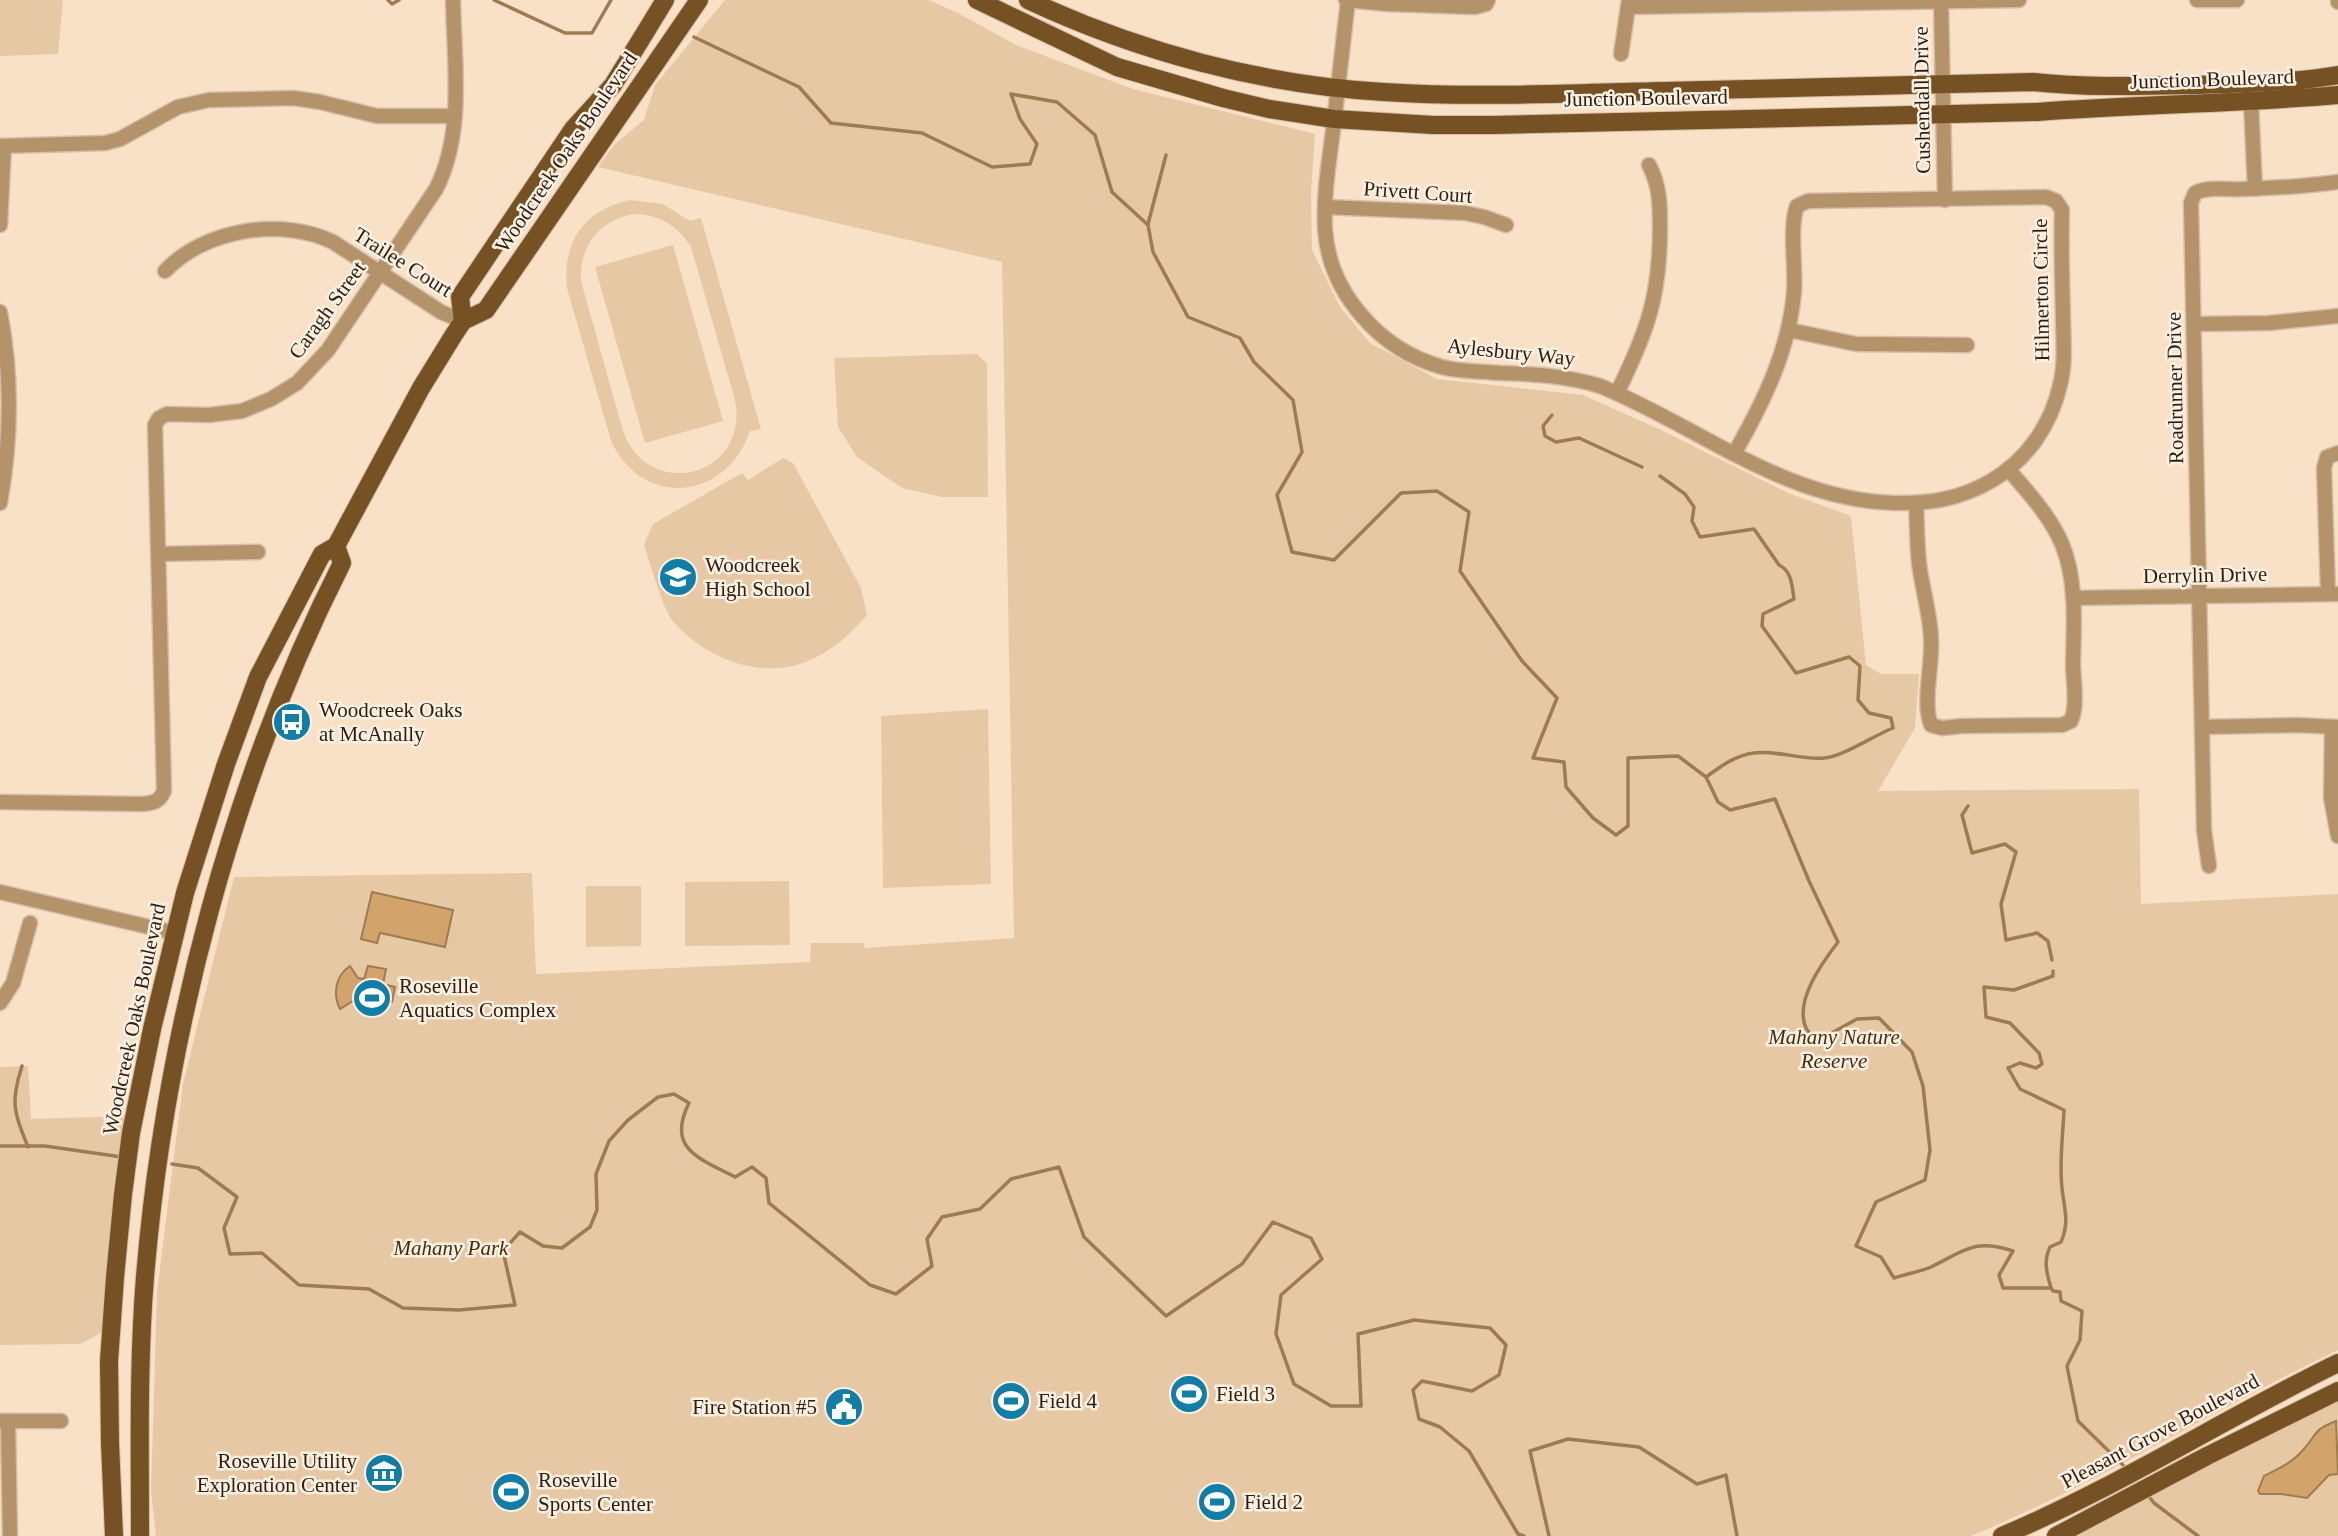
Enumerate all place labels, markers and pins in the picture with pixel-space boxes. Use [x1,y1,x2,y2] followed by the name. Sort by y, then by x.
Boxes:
[705,553,811,601] place label: Woodcreek High School
[657,556,699,598] school or university icon: Woodcreek High School
[319,698,463,746] place label: Woodcreek Oaks at McAnally
[271,701,313,743] bus stop icon: Woodcreek Oaks at McAnally
[399,974,556,1022] place label: Roseville Aquatics Complex
[351,977,393,1019] sports icon: Roseville Aquatics Complex
[1168,1373,1210,1415] sports icon: Field 3
[990,1380,1032,1422] sports icon: Field 4
[1216,1382,1275,1406] place label: Field 3
[823,1386,865,1428] public building icon: Fire Station #5
[1038,1389,1097,1413] place label: Field 4
[692,1395,817,1419] place label: Fire Station #5
[197,1449,357,1497] place label: Roseville Utility Exploration Center
[363,1452,405,1494] museum icon: Roseville Utility Exploration Center
[538,1468,653,1516] place label: Roseville Sports Center
[490,1471,532,1513] sports icon: Roseville Sports Center
[1196,1481,1238,1523] sports icon: Field 2
[1244,1490,1303,1514] place label: Field 2

